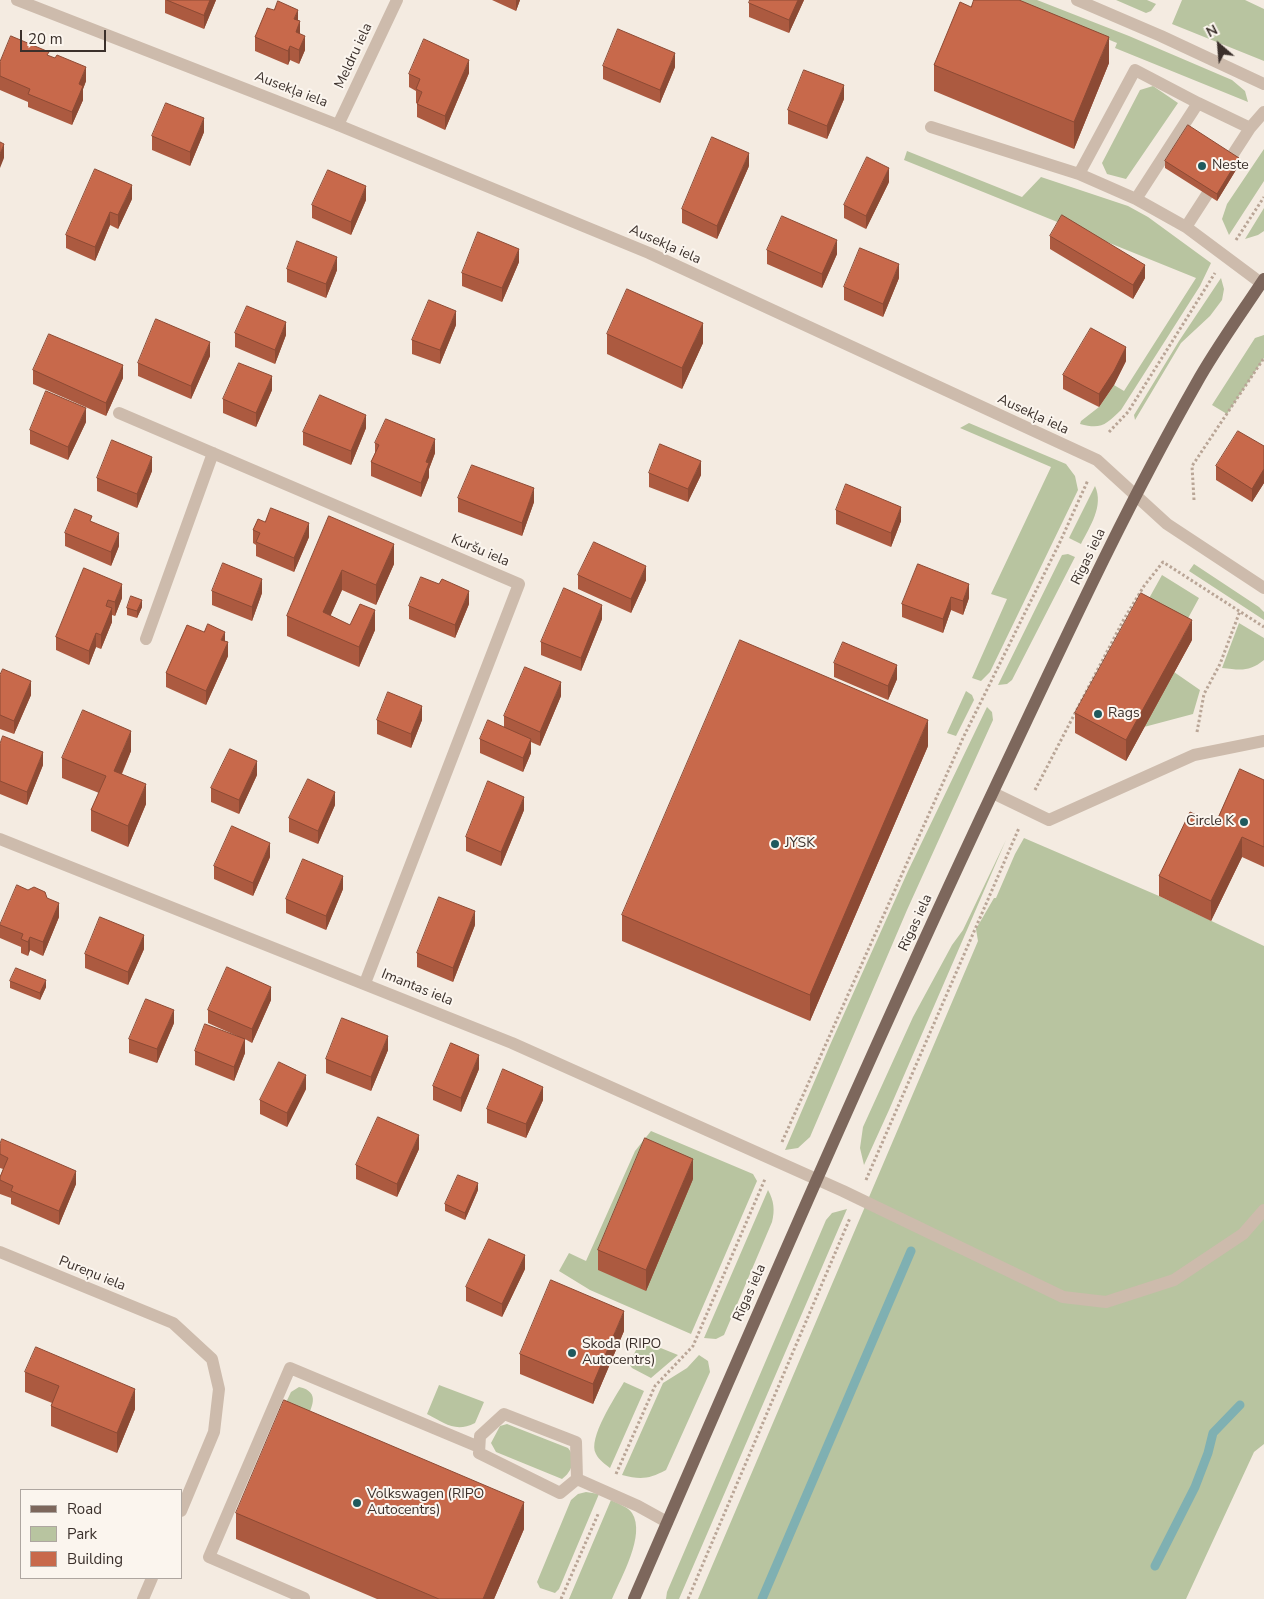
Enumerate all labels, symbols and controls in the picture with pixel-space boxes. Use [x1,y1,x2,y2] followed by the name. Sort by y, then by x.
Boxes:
[22,20,109,52] scale bar
[1194,20,1244,70] north arrow
[1203,20,1221,42] text: N
[332,21,376,91] street label: Meldru iela
[28,29,63,49] text: 20 m
[252,68,330,112] street label: Ausekļa iela
[1212,158,1249,174] place label: Neste
[1196,160,1208,172] marker: Neste
[627,222,703,268] street label: Ausekļa iela
[995,391,1071,439] street label: Ausekļa iela
[1068,526,1110,588] street label: Rīgas iela
[448,531,512,571] street label: Kuršu iela
[1108,706,1140,722] place label: Rags
[1092,708,1104,720] marker: Rags
[1186,814,1234,830] place label: Circle K
[1238,816,1250,828] marker: Circle K
[785,836,815,852] place label: JYSK
[769,838,781,850] marker: JYSK
[896,892,936,954] street label: Rīgas iela
[379,966,455,1010] street label: Imantas iela
[56,1253,128,1295] street label: Pureņu iela
[730,1262,770,1324] street label: Rīgas iela
[582,1337,661,1370] place label: Skoda (RIPO Autocentrs)
[566,1347,578,1359] marker: Skoda (RIPO Autocentrs)
[367,1487,484,1520] place label: Volkswagen (RIPO Autocentrs)
[20,1489,182,1579] legend
[351,1497,363,1509] marker: Volkswagen (RIPO Autocentrs)
[67,1499,102,1519] text: Road
[67,1524,97,1544] text: Park
[67,1549,123,1569] text: Building

